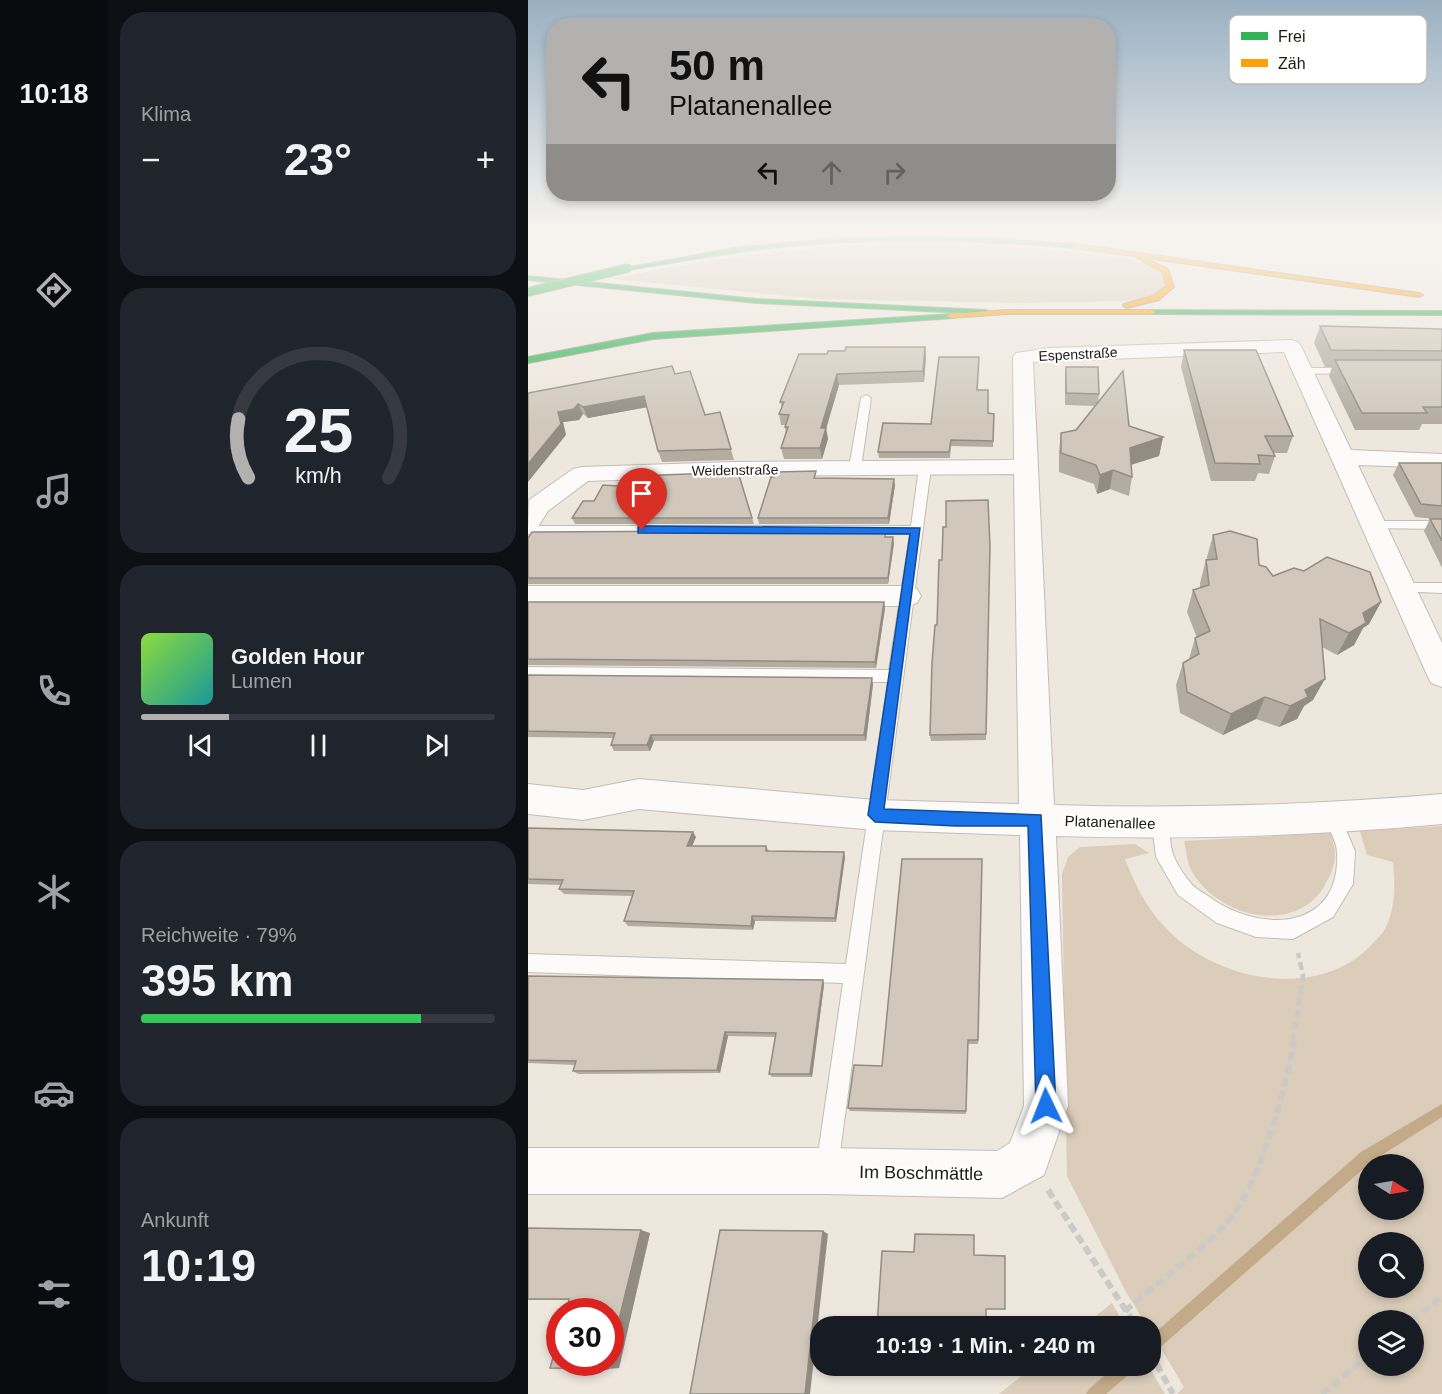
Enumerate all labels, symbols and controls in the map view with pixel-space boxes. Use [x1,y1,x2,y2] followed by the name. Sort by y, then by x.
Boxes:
[1229,15,1427,84] legend
[1278,28,1306,45] text: Frei
[570,42,648,120] icon: left
[669,42,765,89] text: 50 m
[1278,55,1306,72] text: Zäh
[19,79,89,109] text: 10:18
[669,91,833,121] text: Platanenallee
[141,103,191,125] text: Klima
[284,134,352,185] text: 23°
[141,141,160,178] text: −
[476,141,495,178] text: +
[752,156,785,189] icon: left
[815,156,848,189] icon: ahead
[878,156,911,189] icon: right
[33,269,75,311] icon: directions
[1038,344,1118,364] street label: Espenstraße
[283,396,353,465] text: 25
[691,461,779,479] street label: Weidenstraße
[295,464,341,488] text: km/h
[616,468,667,530] pin
[33,470,75,512] icon: music
[625,477,658,510] icon: arrive
[231,644,364,669] text: Golden Hour
[33,670,75,712] icon: phone
[231,670,292,692] text: Lumen
[184,729,217,762] icon: previous
[302,729,335,762] icon: pause
[420,729,453,762] icon: next
[1064,812,1156,832] street label: Platanenallee
[33,871,75,913] icon: climate
[141,924,297,946] text: Reichweite · 79%
[141,955,294,1006] text: 395 km
[33,1072,75,1114] icon: car
[1014,1074,1078,1138] position arrow
[1358,1154,1424,1220] north arrow
[1358,1154,1424,1376] map controls
[859,1162,983,1184] street label: Im Boschmättle
[141,1209,209,1231] text: Ankunft
[1358,1232,1424,1298] button: search
[141,1240,256,1291] text: 10:19
[33,1273,75,1315] icon: filters
[546,1298,624,1376] speed limit sign: 30
[1358,1310,1424,1376] button: layers
[875,1333,1096,1358] text: 10:19 · 1 Min. · 240 m

